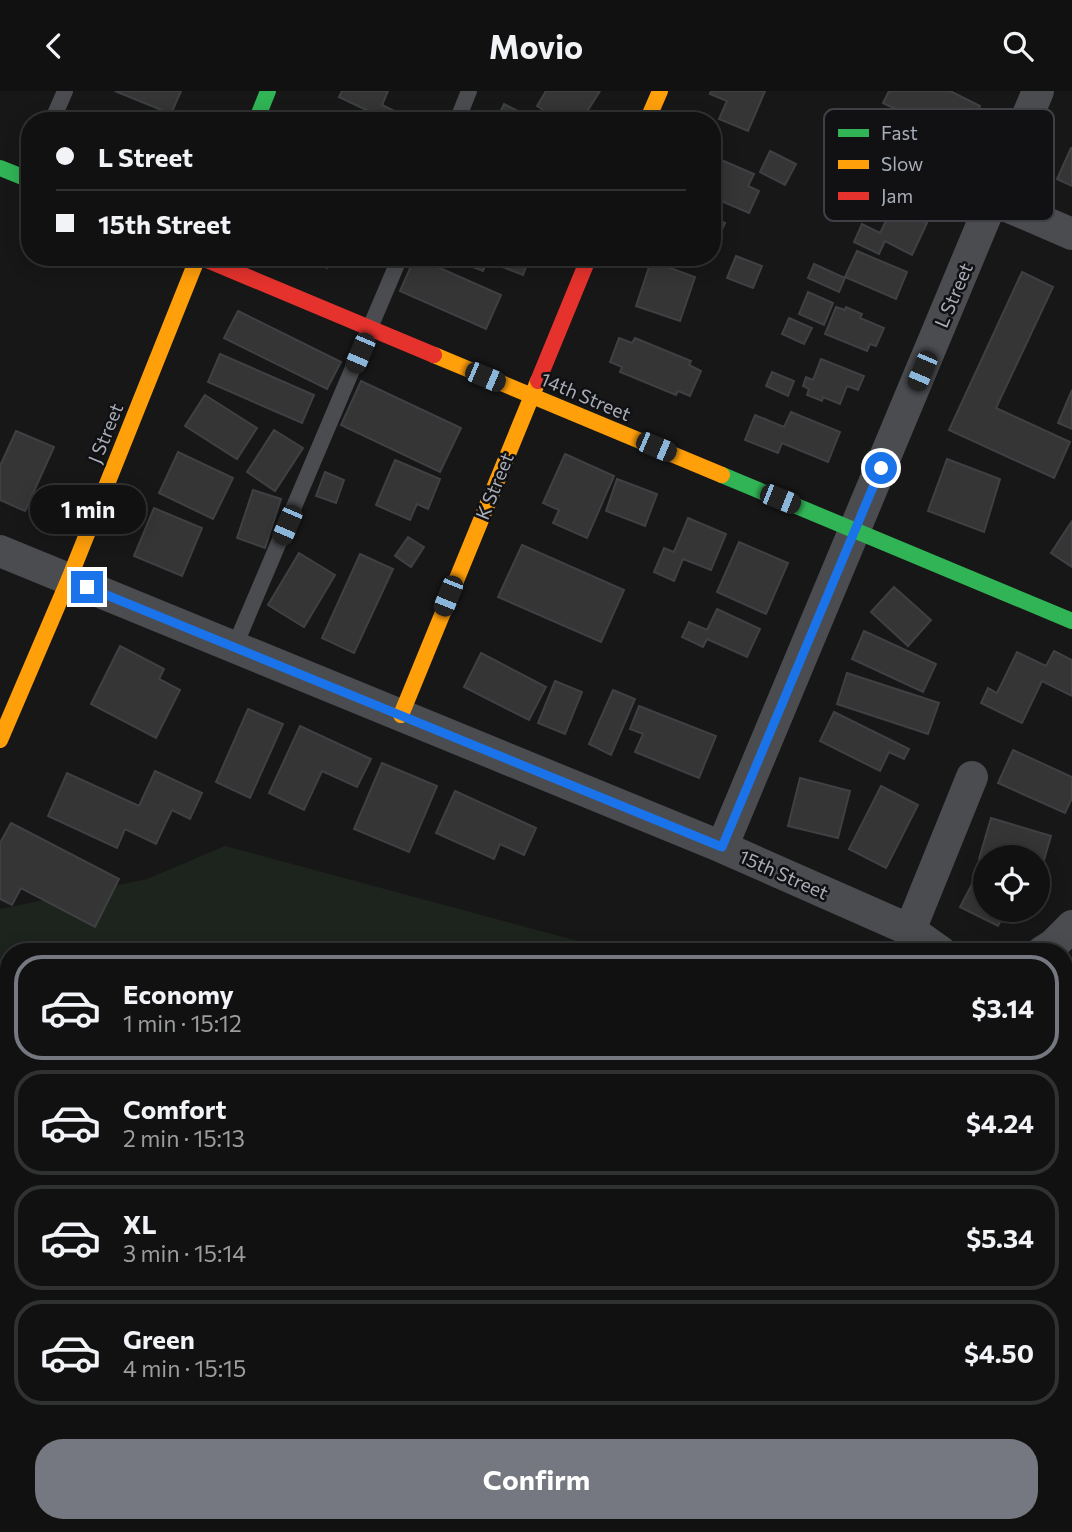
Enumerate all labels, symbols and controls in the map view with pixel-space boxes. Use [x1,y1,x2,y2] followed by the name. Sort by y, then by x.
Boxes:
[489,26,583,66] text: Movio
[35,27,73,65] icon: back
[999,27,1037,65] icon: search
[824,109,1054,221] legend
[881,121,918,144] text: Fast
[98,141,193,172] text: L Street
[881,152,923,175] text: Slow
[881,184,913,207] text: Jam
[98,208,231,239] text: 15th Street
[929,259,977,331] street label: L Street
[343,330,378,376] car
[905,348,940,394] car
[462,359,509,395] car
[538,367,635,425] street label: 14th Street
[83,399,128,466] street label: J Street
[633,429,680,465] car
[470,449,518,523] street label: K Street
[865,452,897,484] route start
[757,481,804,517] car
[29,485,145,535] callout: 1 min
[61,495,115,523] text: 1 min
[270,502,305,548] car
[71,571,103,603] route end
[431,573,466,619] car
[736,844,832,904] street label: 15th Street
[973,845,1050,922] map controls
[973,845,1050,922] button: locate
[39,976,102,1039] icon: car
[123,978,234,1009] text: Economy
[972,992,1034,1023] text: $3.14
[123,1009,242,1037] text: 1 min · 15:12
[39,1091,102,1154] icon: car
[123,1093,226,1124] text: Comfort
[966,1107,1034,1138] text: $4.24
[123,1124,245,1152] text: 2 min · 15:13
[39,1206,102,1269] icon: car
[123,1208,157,1239] text: XL
[966,1222,1034,1253] text: $5.34
[123,1239,246,1267] text: 3 min · 15:14
[39,1321,102,1384] icon: car
[123,1323,195,1354] text: Green
[964,1337,1034,1368] text: $4.50
[123,1354,246,1382] text: 4 min · 15:15
[35,1439,1038,1519] button: Confirm

